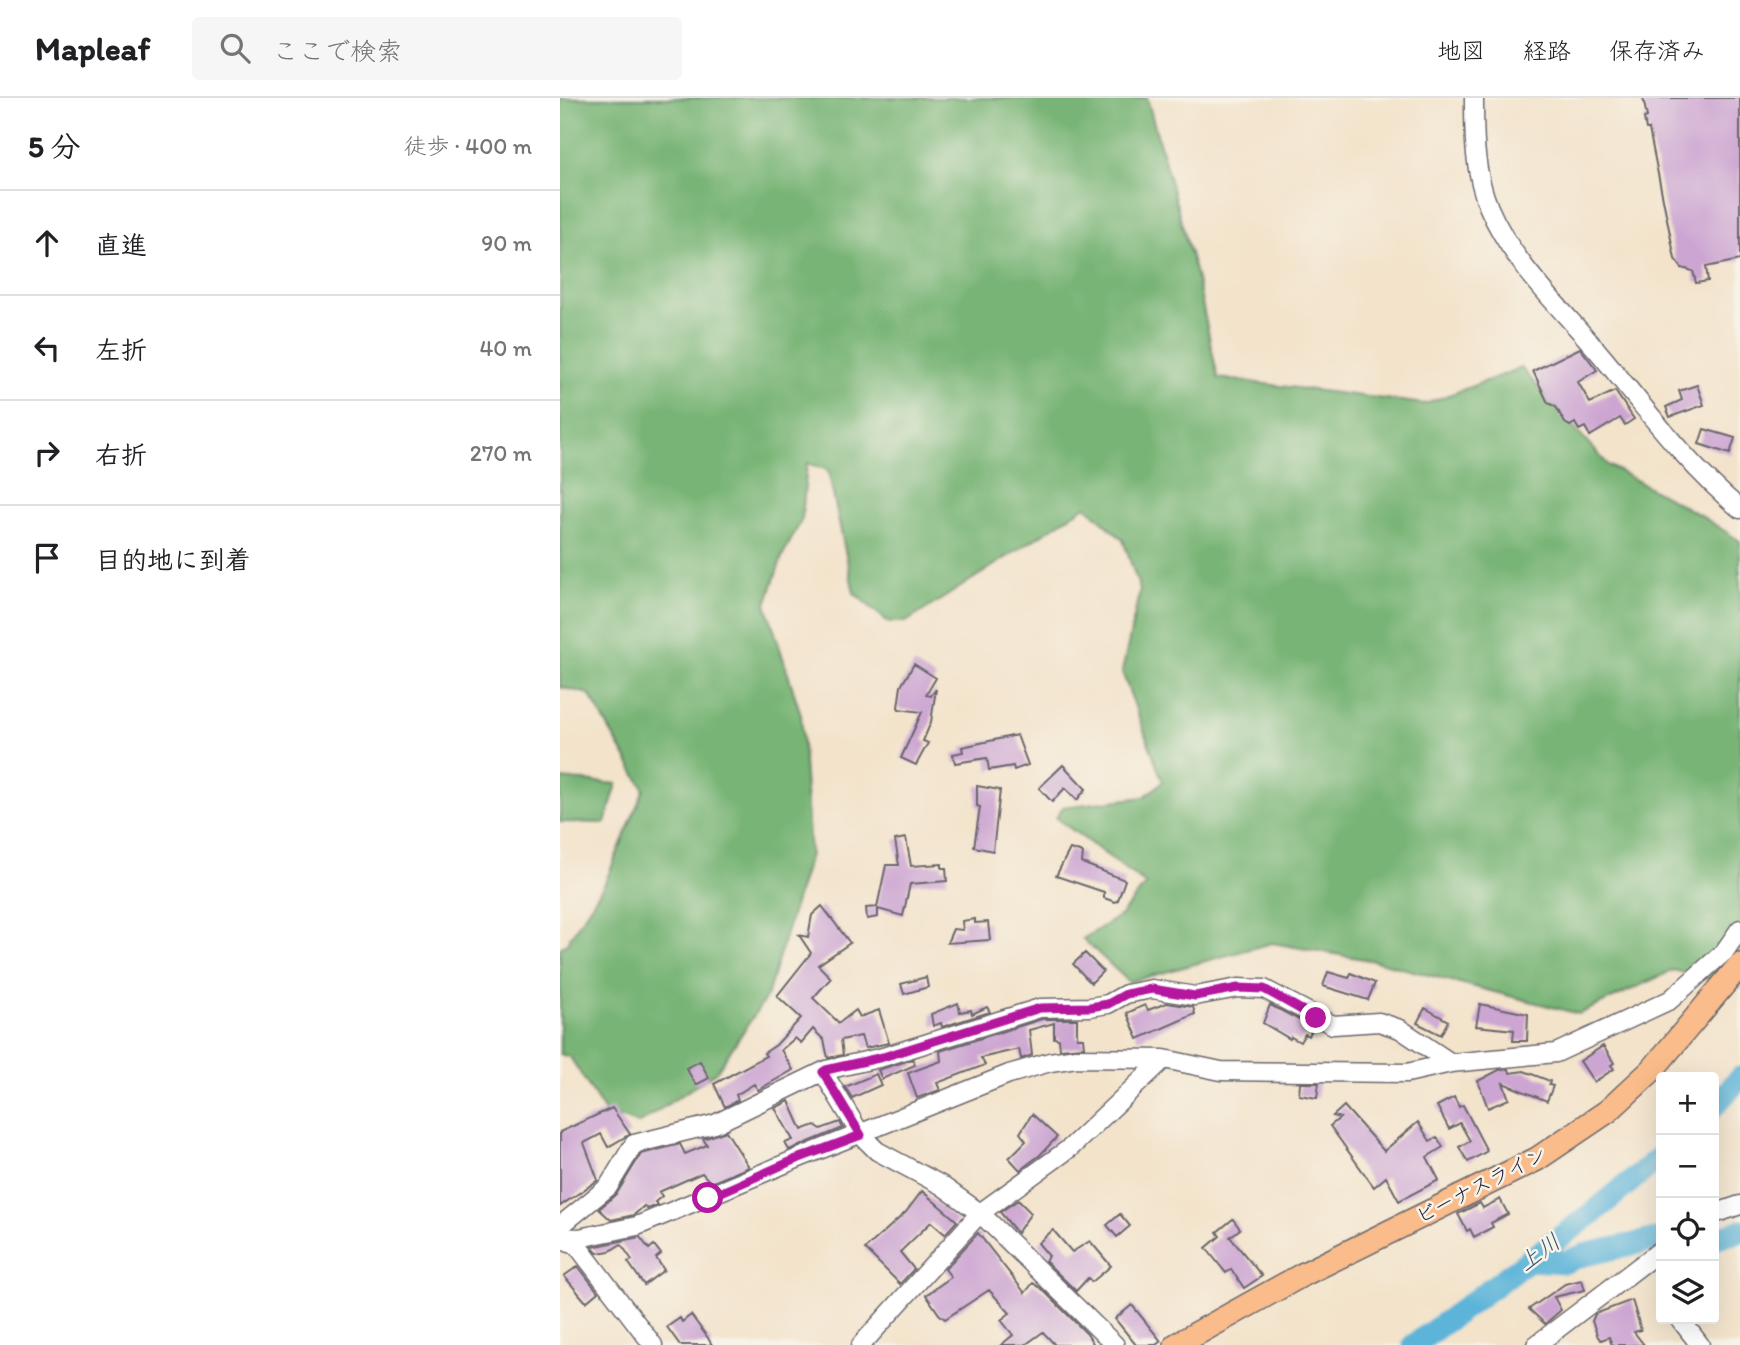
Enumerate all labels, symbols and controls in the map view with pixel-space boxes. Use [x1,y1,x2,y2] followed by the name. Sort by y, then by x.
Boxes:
[192,17,682,80] search box
[35,29,150,68] text: Mapleaf
[216,29,254,67] icon: search
[272,35,402,67] text: ここで検索
[1437,36,1485,65] text: 地図
[1523,36,1571,65] text: 経路
[1609,36,1705,65] text: 保存済み
[28,128,81,165] text: 5 分
[403,132,532,160] text: 徒歩 · 400 m
[28,224,66,262] icon: ahead
[95,229,147,261] text: 直進
[481,229,532,257] text: 90 m
[28,329,66,367] icon: left
[95,334,147,366] text: 左折
[479,334,532,362] text: 40 m
[28,434,66,472] icon: right
[95,439,147,471] text: 右折
[470,439,532,467] text: 270 m
[28,539,66,577] icon: arrive
[95,544,251,576] text: 目的地に到着
[1300,1002,1331,1033] route end
[1656,1072,1719,1324] map controls
[1656,1072,1719,1135] button: +
[1656,1135,1719,1198] button: −
[1411,1141,1551,1228] street label: ビーナスライン
[692,1182,723,1213] route start
[1656,1198,1719,1261] button: locate
[1512,1227,1566,1277] water label: 上川
[1656,1261,1719,1324] button: layers

